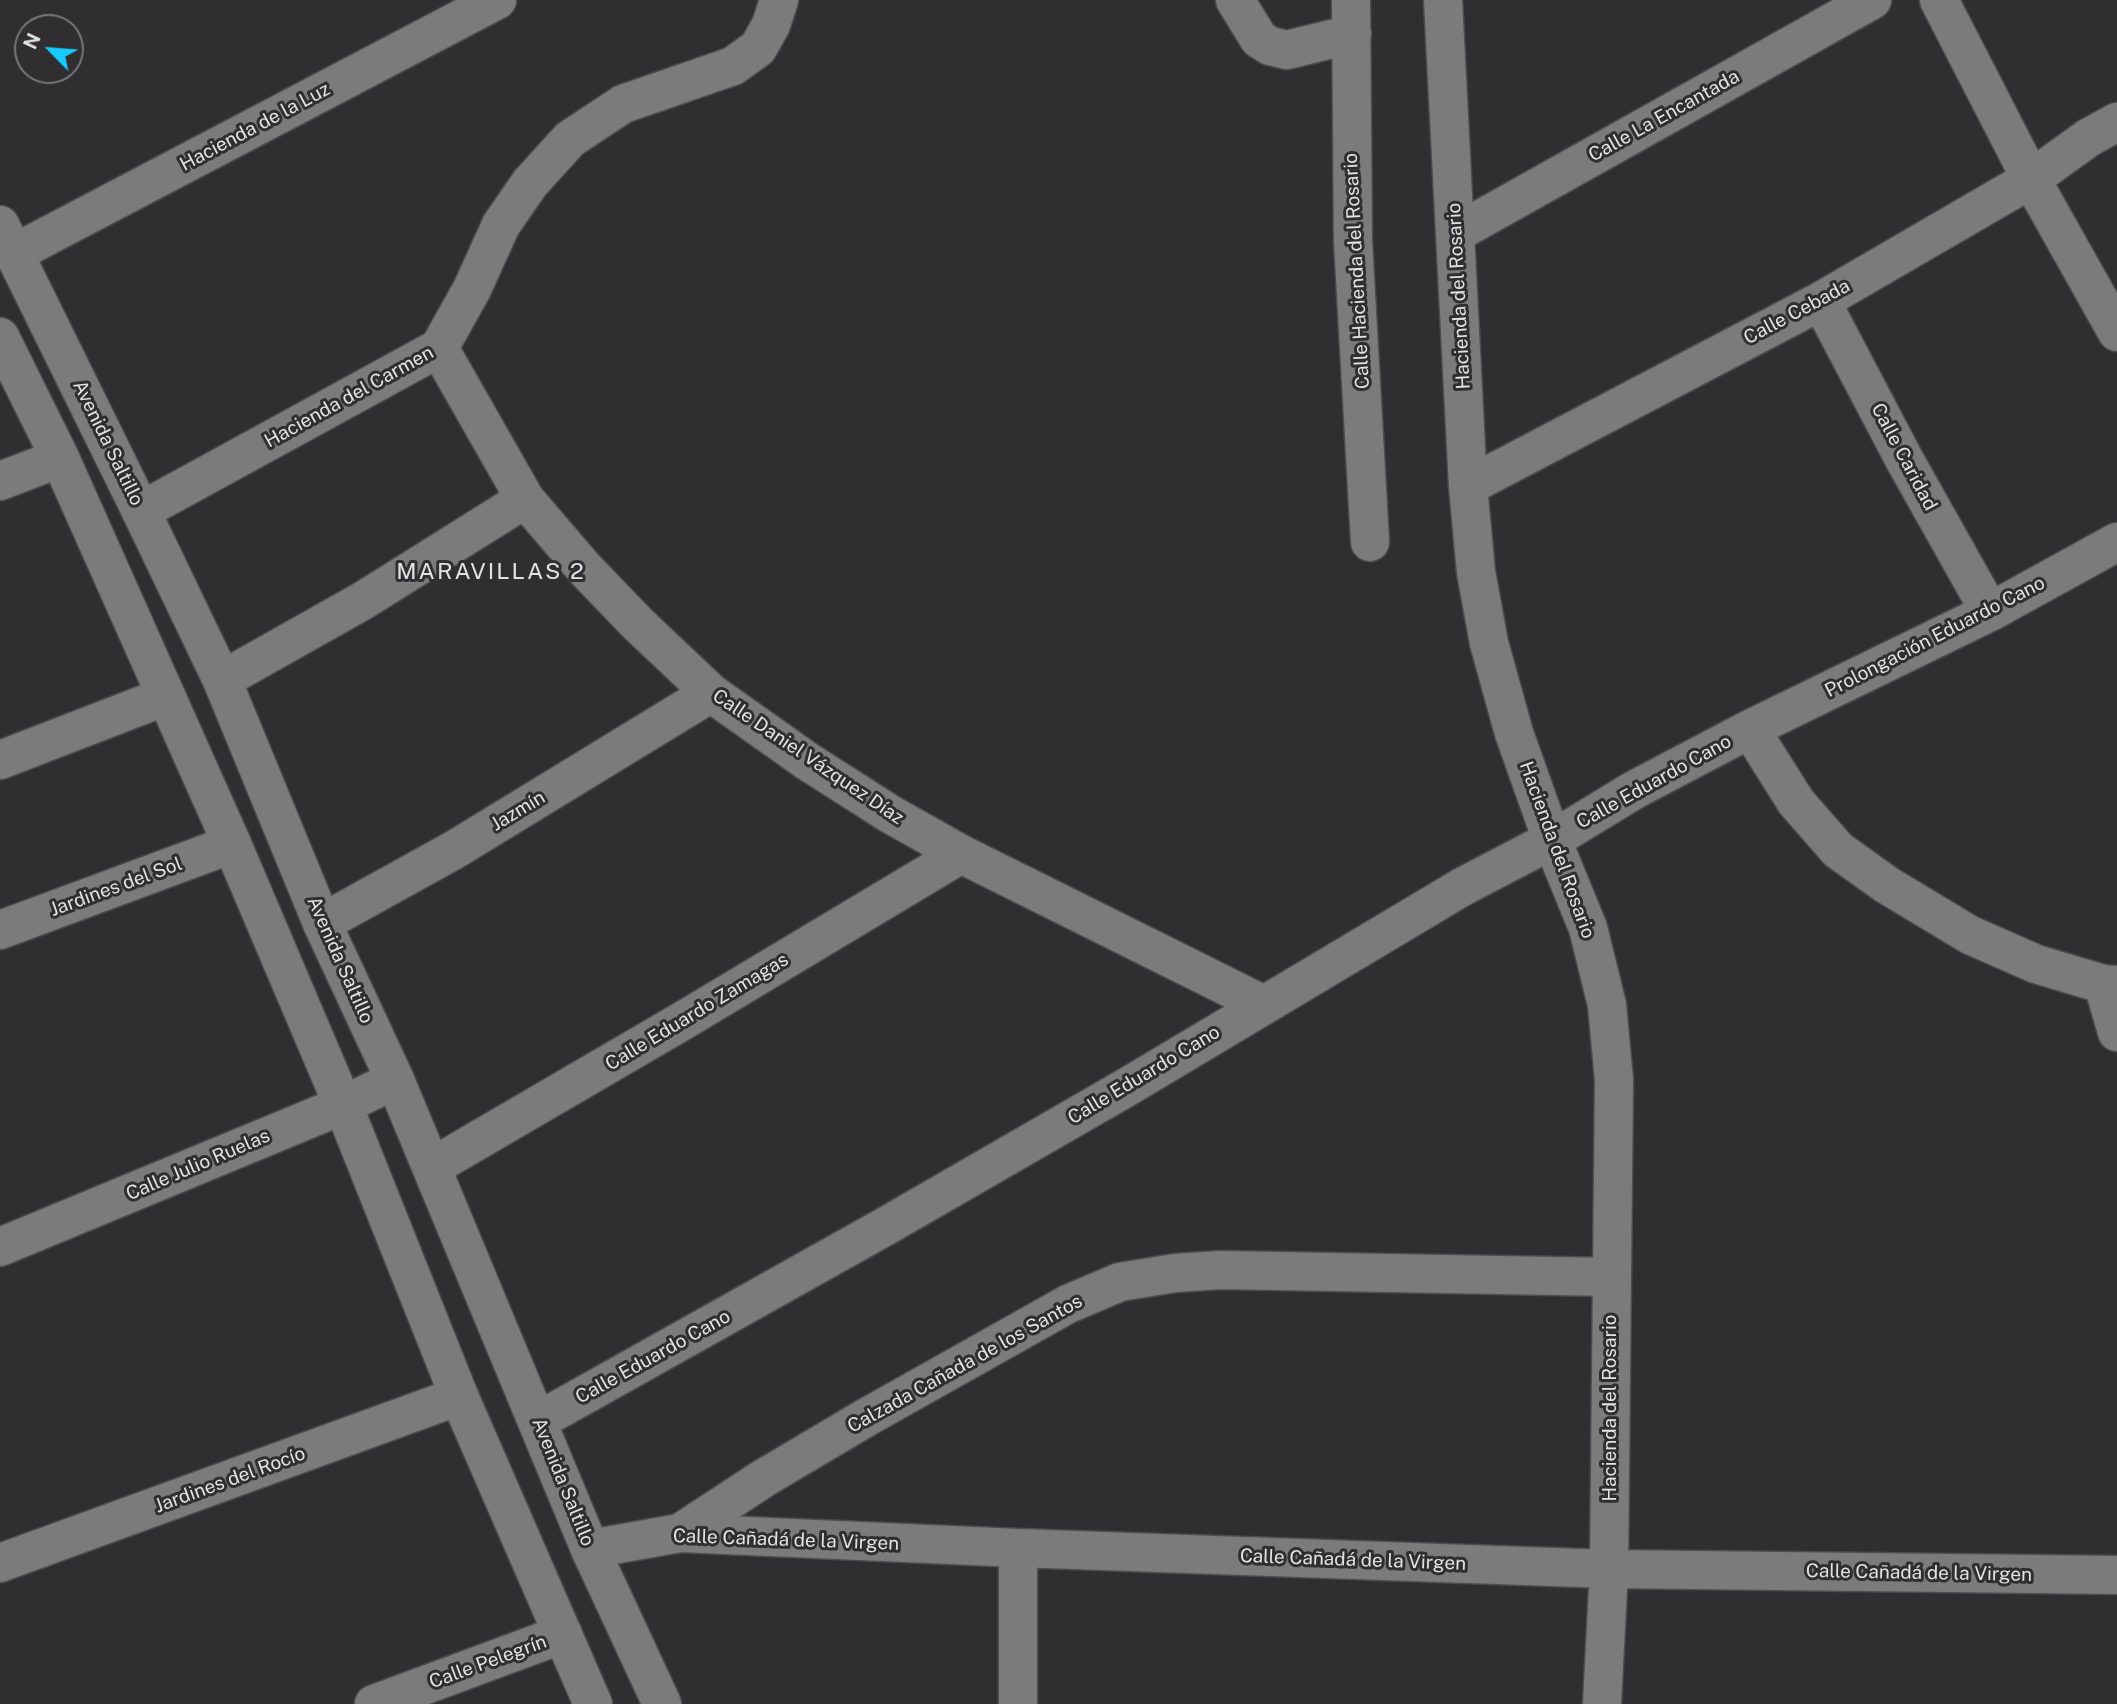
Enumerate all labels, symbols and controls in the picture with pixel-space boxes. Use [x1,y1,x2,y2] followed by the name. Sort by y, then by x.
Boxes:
[14,14,84,84] north arrow
[19,30,45,52] text: N
[1585,65,1743,167] street label: Calle La Encantada
[176,78,334,176] street label: Hacienda de la Luz
[1339,152,1375,390] street label: Calle Hacienda del Rosario
[1443,202,1475,390] street label: Hacienda del Rosario
[1740,274,1854,350] street label: Calle Cebada
[261,341,437,453] street label: Hacienda del Carmen
[68,377,148,509] street label: Avenida Saltillo
[1866,399,1942,515] street label: Calle Caridad
[398,558,584,586] district label: MARAVILLAS 2
[1821,571,2049,703] street label: Prolongación Eduardo Cano
[708,684,908,830] street label: Calle Daniel Vázquez Díaz
[1573,730,1735,834] street label: Calle Eduardo Cano
[1514,758,1600,942] street label: Hacienda del Rosario
[487,786,549,836] street label: Jazmín
[47,853,185,921] street label: Jardines del Sol
[302,893,378,1027] street label: Avenida Saltillo
[601,948,793,1076] street label: Calle Eduardo Zamagas
[1064,1021,1224,1129] street label: Calle Eduardo Cano
[123,1124,273,1206] street label: Calle Julio Ruelas
[844,1290,1086,1438] street label: Calzada Cañada de los Santos
[572,1305,734,1409] street label: Calle Eduardo Cano
[1599,1315,1621,1501] street label: Hacienda del Rosario
[527,1414,599,1550] street label: Avenida Saltillo
[152,1442,308,1518] street label: Jardines del Rocío
[672,1525,900,1555] street label: Calle Cañadá de la Virgen
[1239,1545,1467,1575] street label: Calle Cañadá de la Virgen
[1806,1560,2032,1586] street label: Calle Cañadá de la Virgen
[426,1630,550,1694] street label: Calle Pelegrín

